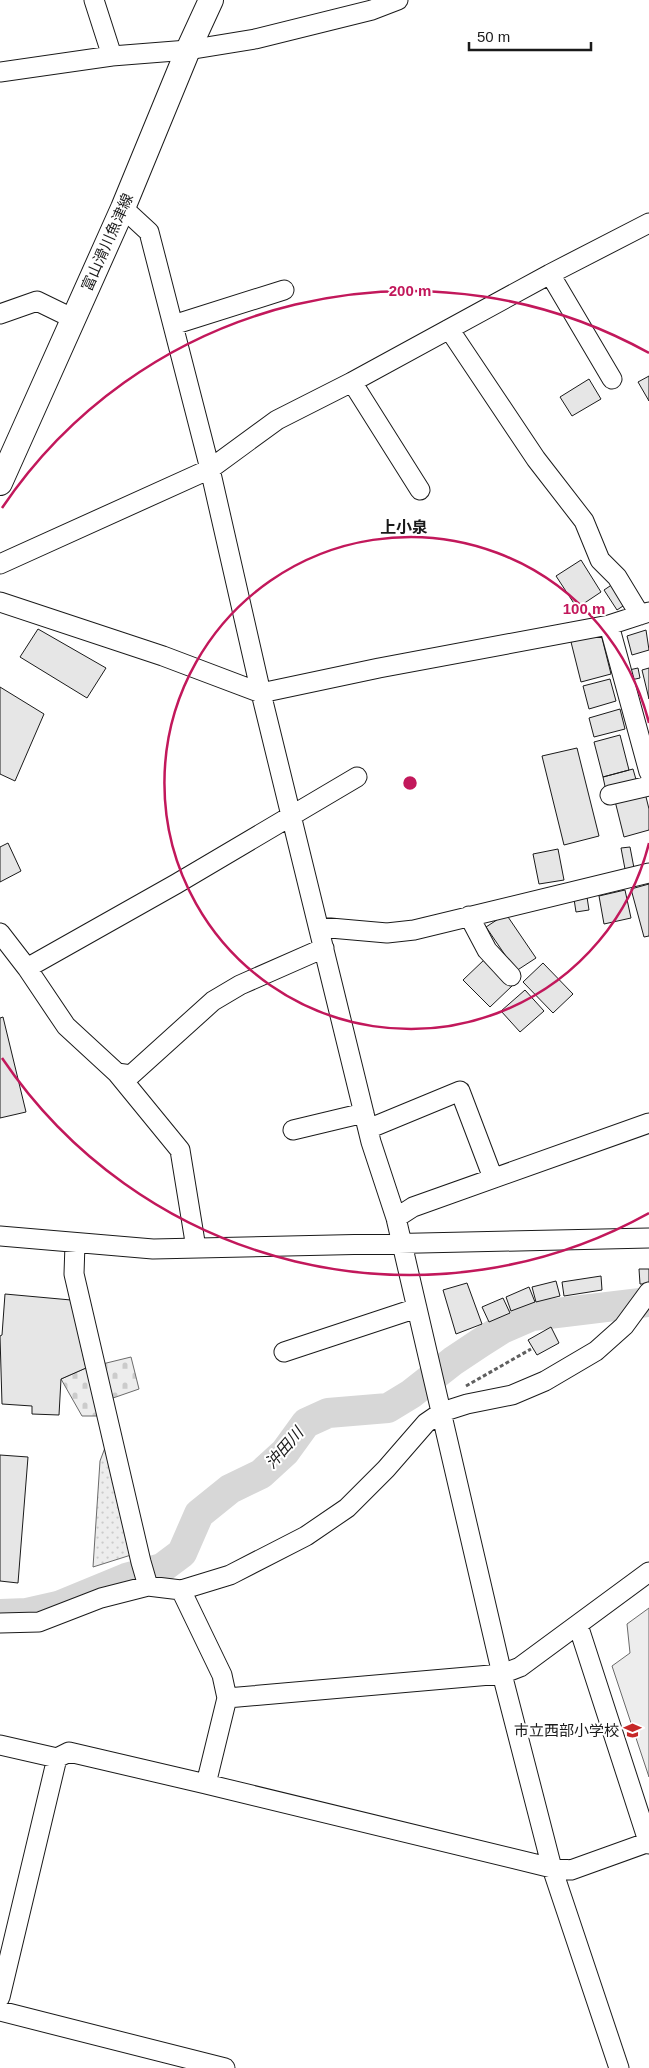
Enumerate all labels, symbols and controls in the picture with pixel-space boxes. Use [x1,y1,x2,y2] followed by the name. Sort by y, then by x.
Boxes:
[469,20,592,52] scale bar
[477,28,510,45] text: 50 m
[78,191,136,293] street label: 富山滑川魚津線
[389,282,431,299] text: 200 m
[380,519,428,536] district label: 上小泉
[563,600,605,617] text: 100 m
[401,774,419,792] centre of rings
[262,1423,307,1472] water label: 沖田川
[623,1720,643,1740] school or university icon: 市立西部小学校
[514,1722,619,1739] place label: 市立西部小学校

